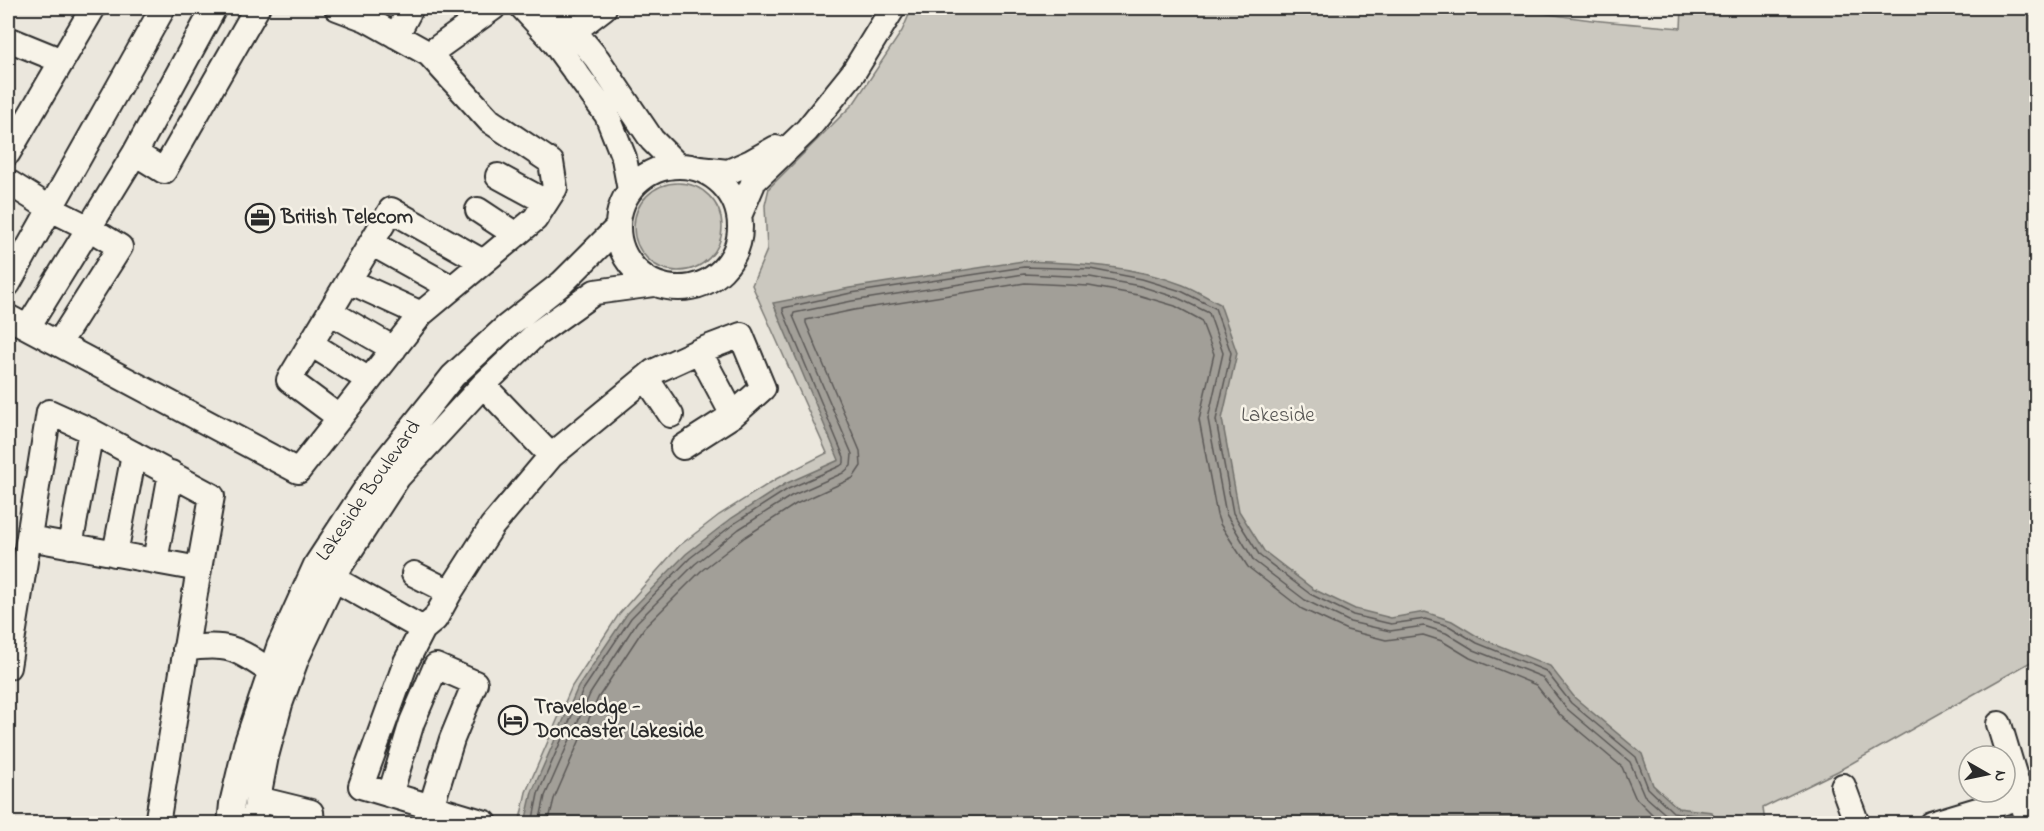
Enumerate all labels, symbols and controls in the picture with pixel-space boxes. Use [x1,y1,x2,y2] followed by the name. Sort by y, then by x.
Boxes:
[244,202,276,234] office icon: British Telecom
[280,203,413,233] place label: British Telecom
[1241,401,1315,431] park label: Lakeside
[309,414,429,568] street label: Lakeside Boulevard
[533,693,704,747] place label: Travelodge - Doncaster Lakeside
[497,704,529,736] hotel icon: Travelodge - Doncaster Lakeside
[1957,744,2017,804] north arrow
[1987,769,2013,783] text: N

